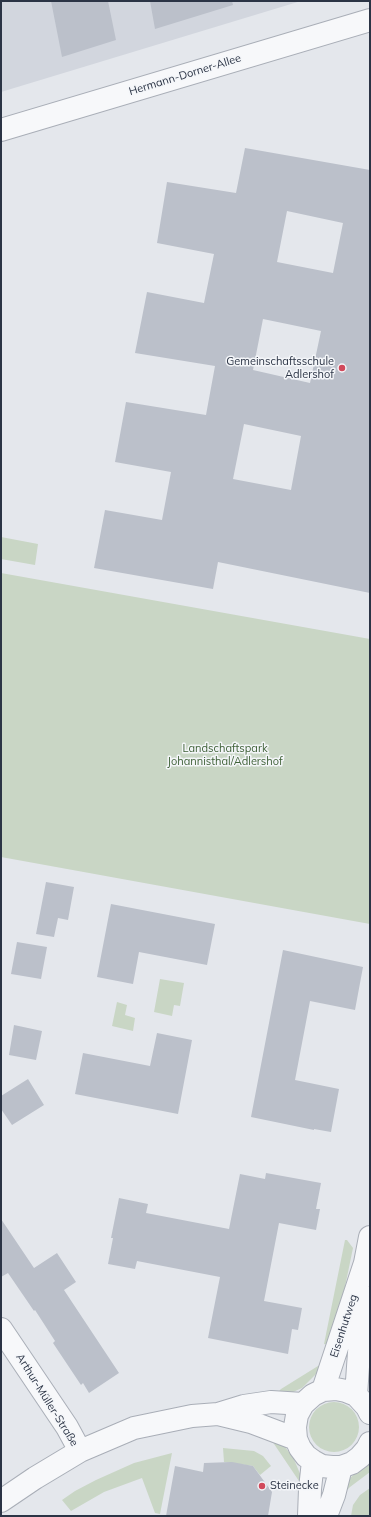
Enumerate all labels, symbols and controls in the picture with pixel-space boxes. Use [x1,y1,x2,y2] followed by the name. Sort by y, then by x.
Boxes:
[127,52,243,98] street label: Hermann-Dorner-Allee
[226,355,334,381] place label: Gemeinschaftsschule Adlershof
[337,363,347,373] marker: Gemeinschaftsschule Adlershof
[167,742,283,768] park label: Landschaftspark Johannisthal/Adlershof
[328,1293,360,1359] street label: Eisenhutweg
[13,1351,81,1449] street label: Arthur-Müller-Straße
[270,1479,319,1493] place label: Steinecke
[257,1481,267,1491] marker: Steinecke

